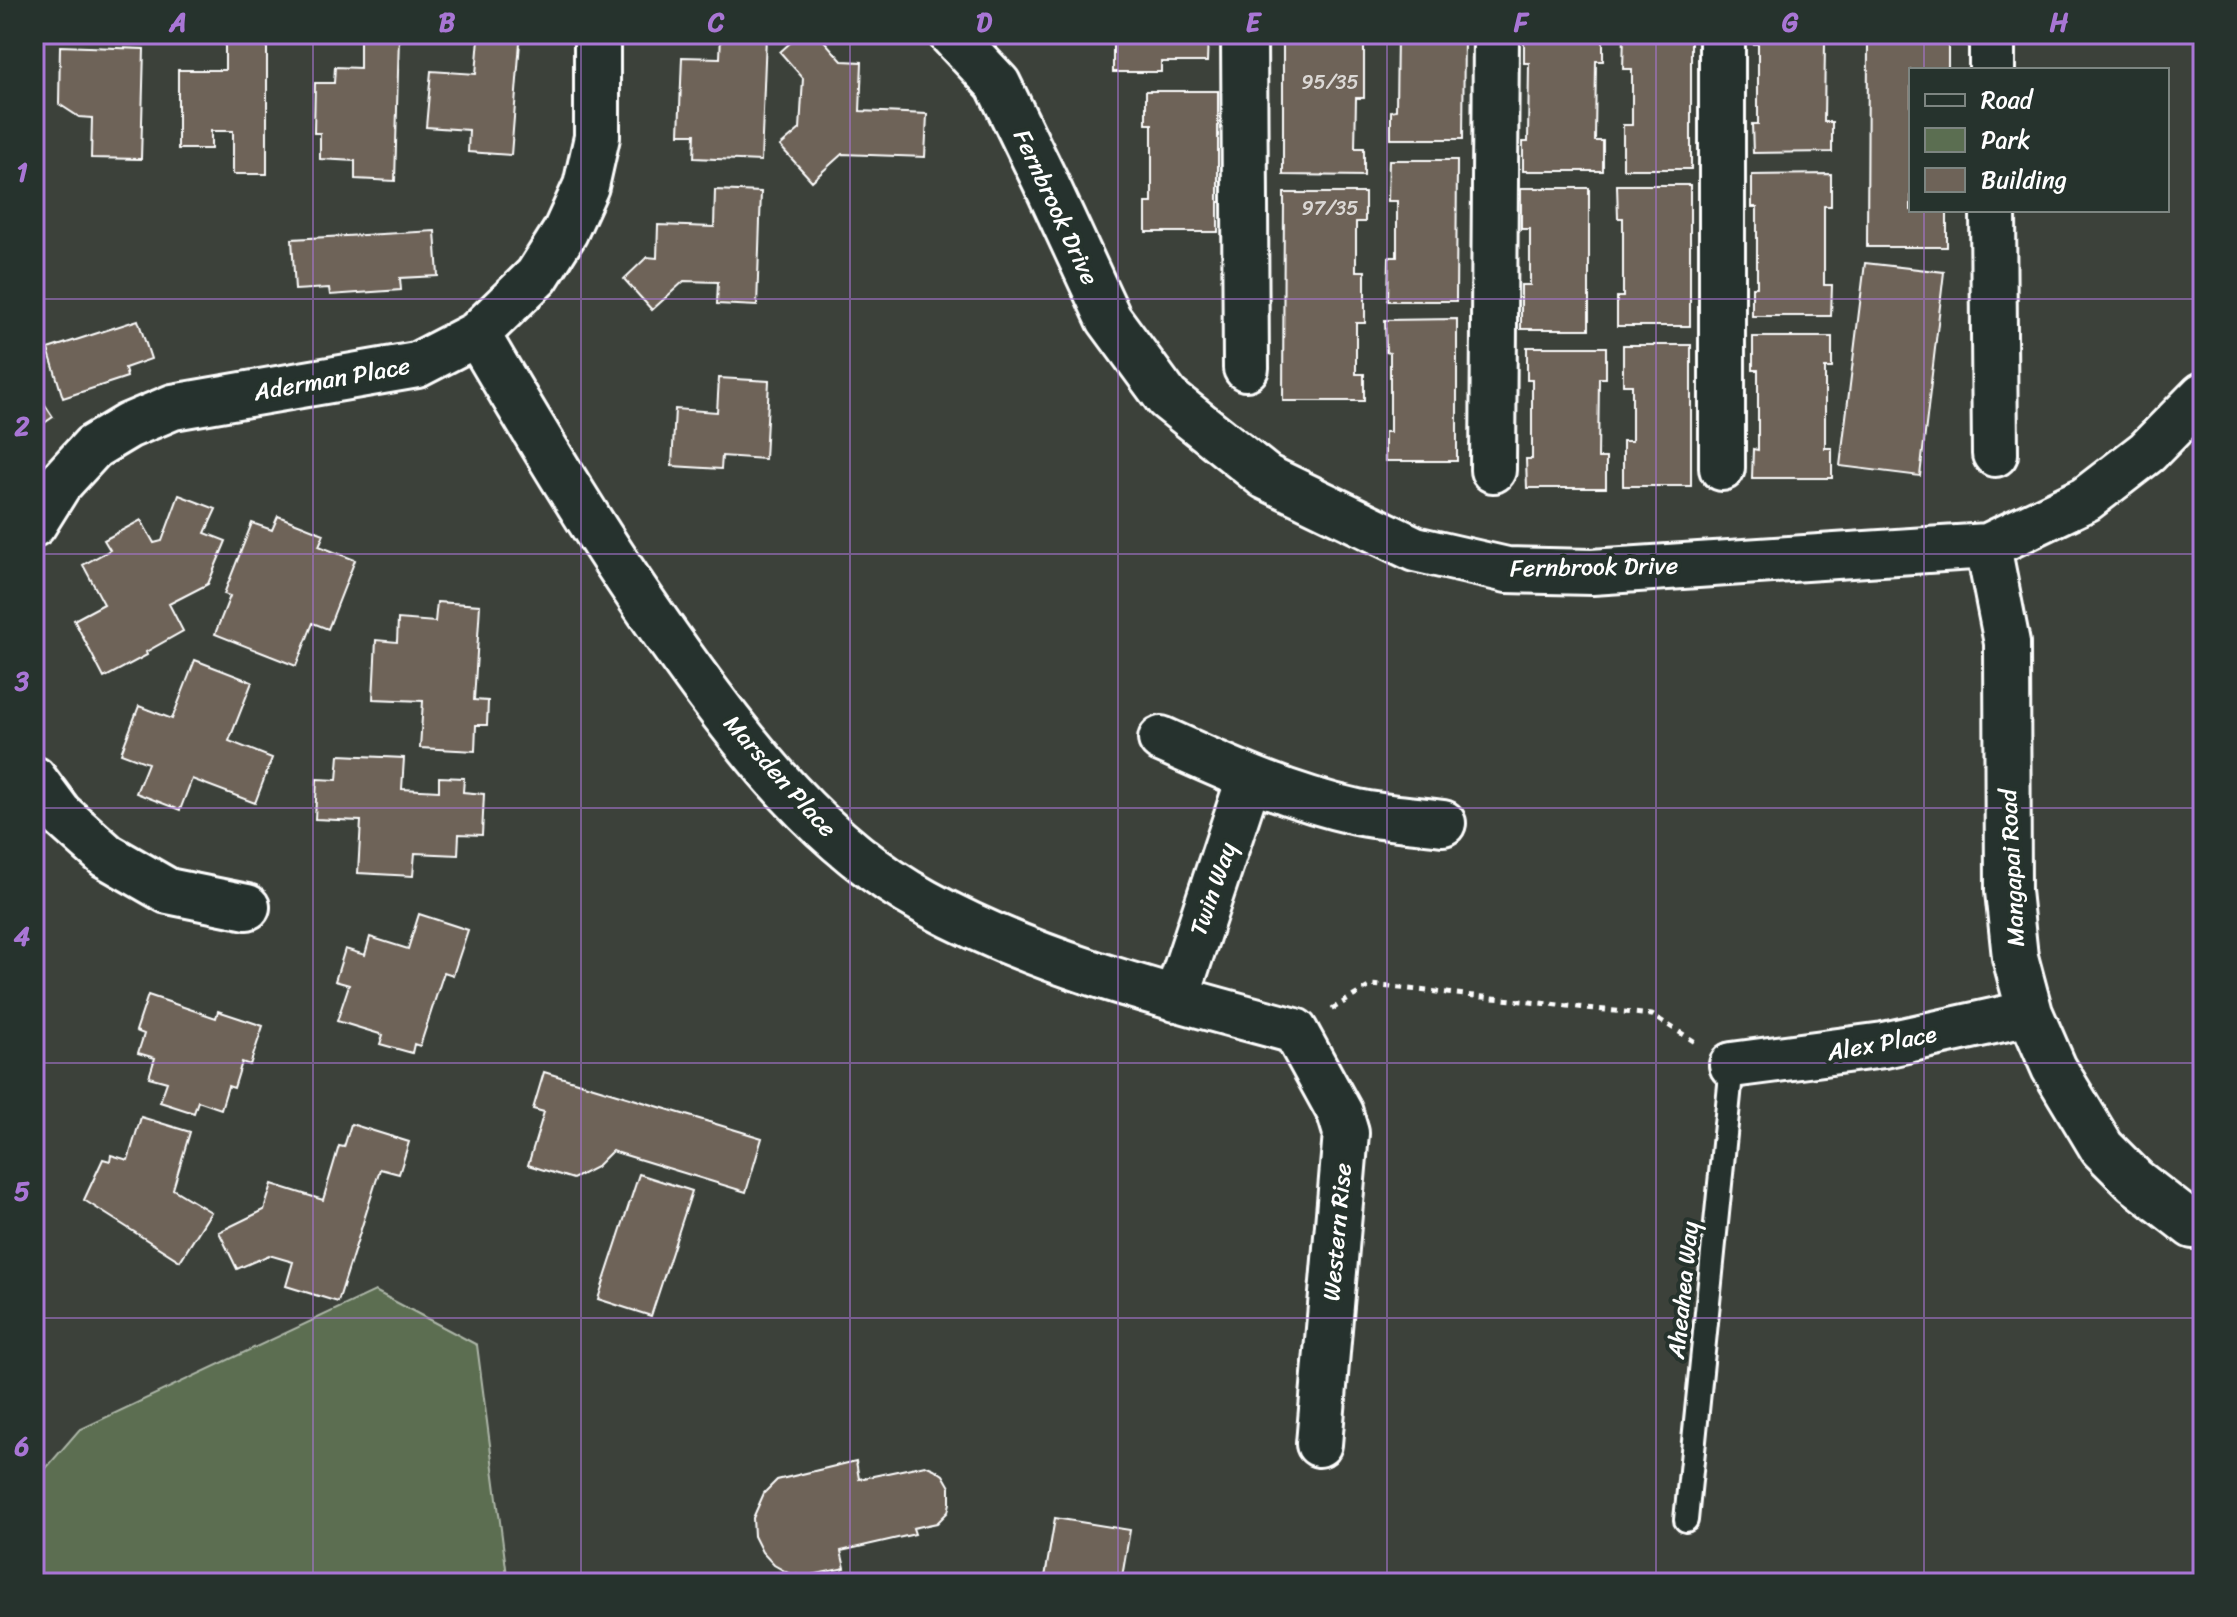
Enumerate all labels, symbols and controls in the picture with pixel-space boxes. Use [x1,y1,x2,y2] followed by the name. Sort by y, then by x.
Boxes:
[168,0,187,45] text: A
[439,0,456,45] text: B
[707,0,725,45] text: C
[976,0,992,45] text: D
[1246,0,1263,45] text: E
[1513,0,1530,45] text: F
[1782,0,1799,45] text: G
[2050,0,2069,45] text: H
[1301,65,1359,100] house number: 95/35
[1909,68,2169,212] legend
[1981,79,2035,121] text: Road
[1981,119,2030,161] text: Park
[1001,122,1111,292] street label: Fernbrook Drive
[16,149,28,195] text: 1
[1981,159,2067,201] text: Building
[1302,191,1358,226] house number: 97/35
[250,345,413,414] street label: Aderman Place
[13,403,30,449] text: 2
[1510,545,1678,589] street label: Fernbrook Drive
[14,658,30,704] text: 3
[713,705,847,847] street label: Marsden Place
[1987,786,2037,948] street label: Mangapai Road
[1177,836,1249,942] street label: Twin Way
[14,913,30,959] text: 4
[1823,1013,1940,1073] street label: Alex Place
[1310,1161,1364,1303] street label: Western Rise
[14,1168,30,1214] text: 5
[1655,1218,1711,1362] street label: Aheahea Way
[14,1423,30,1469] text: 6

